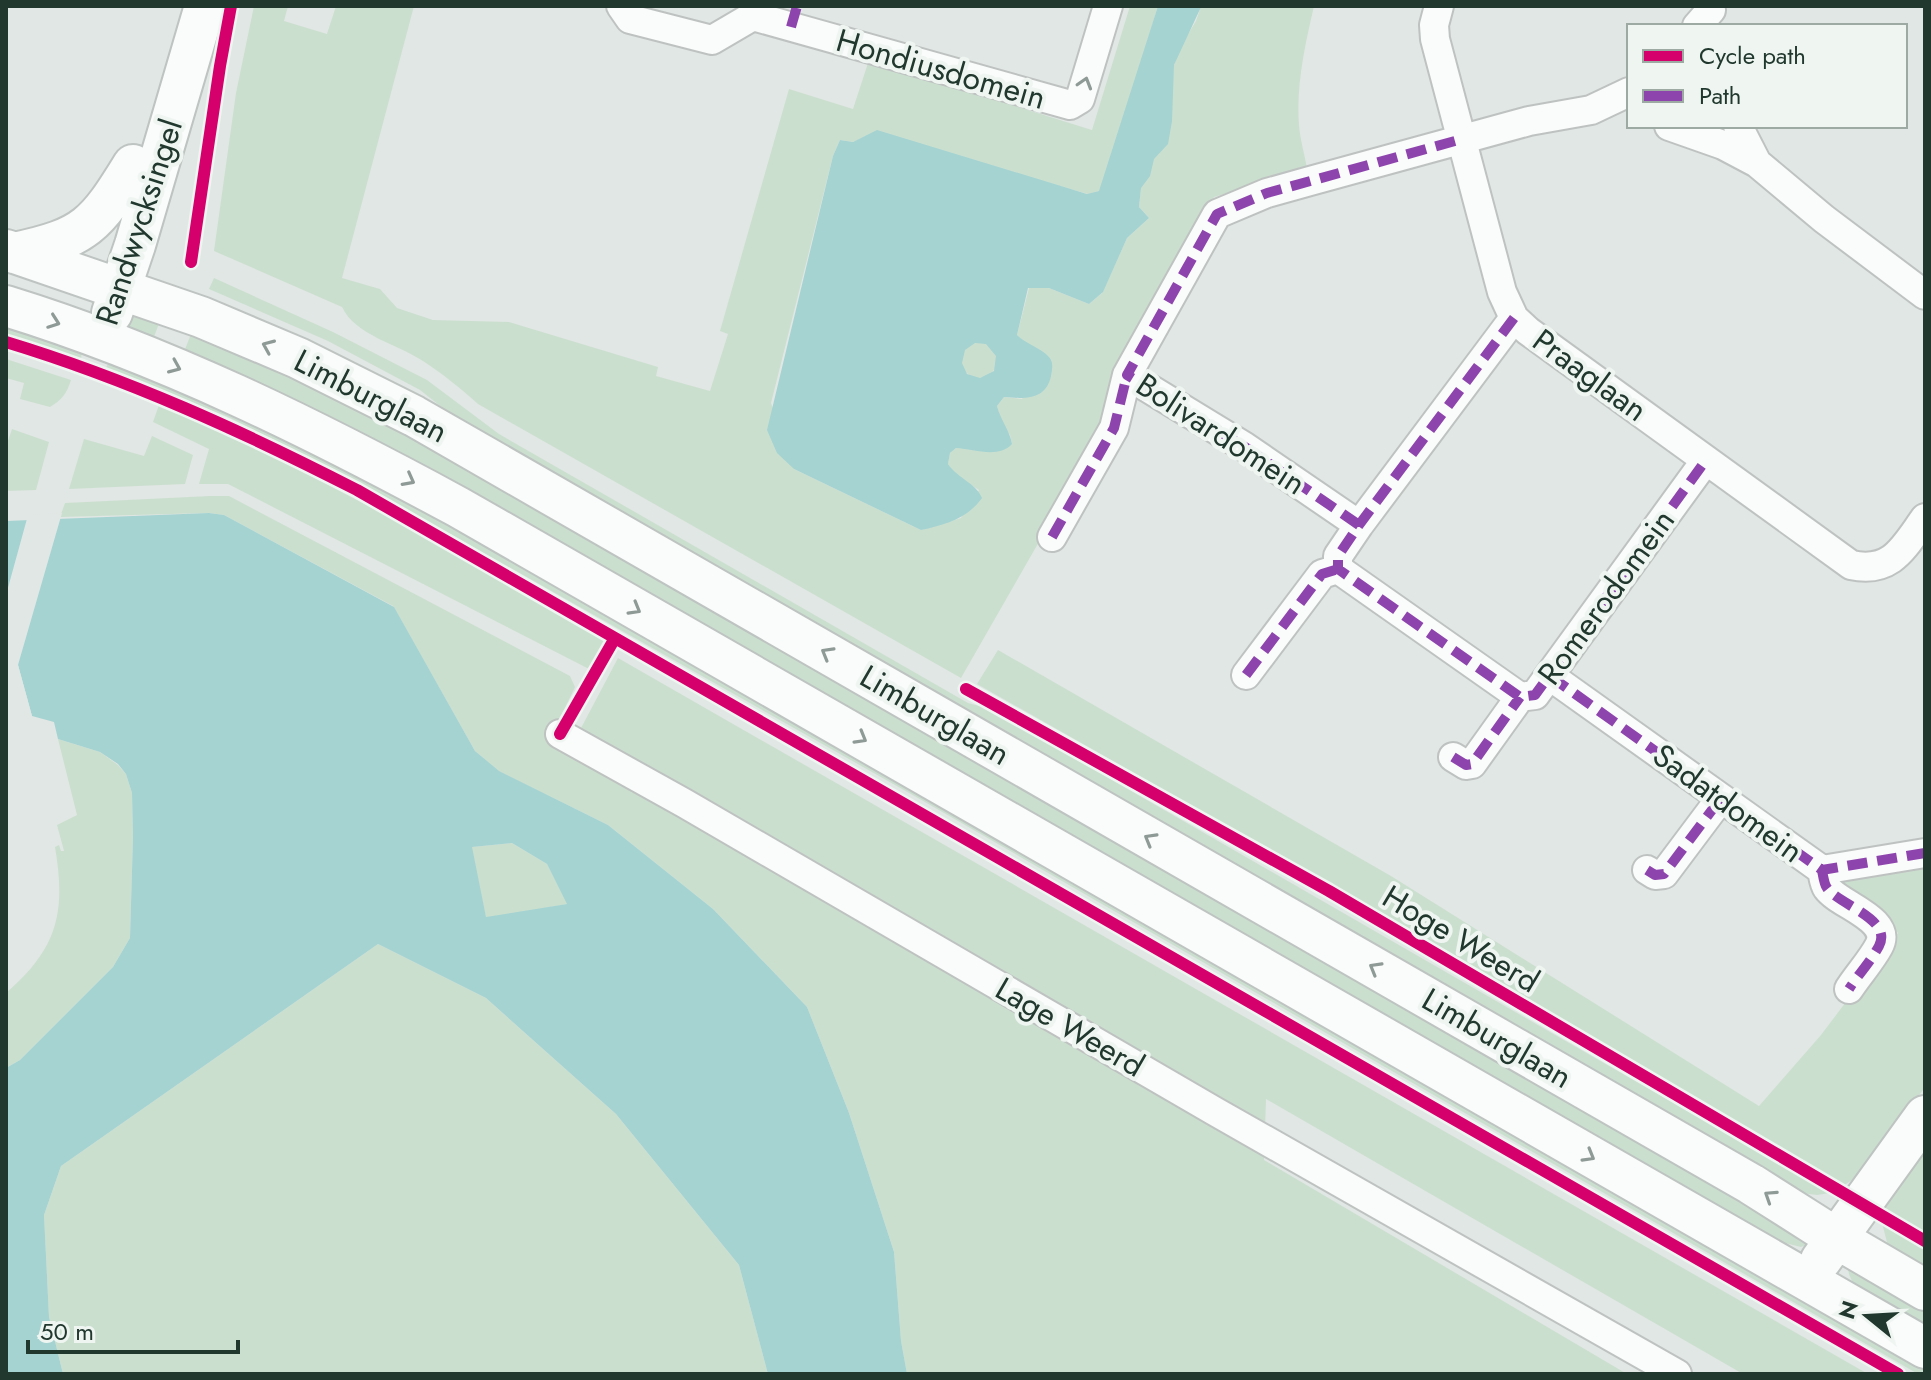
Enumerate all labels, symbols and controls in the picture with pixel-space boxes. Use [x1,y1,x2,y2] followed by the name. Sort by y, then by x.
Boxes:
[831,17,1051,121] street label: Hondiusdomein
[1627,24,1907,128] legend
[1699,38,1806,73] text: Cycle path
[1076,77,1092,91] one-way arrow
[1699,78,1741,113] text: Path
[84,113,194,331] street label: Randwycksingel
[47,313,61,329] one-way arrow
[1523,318,1657,432] street label: Praaglaan
[286,338,456,454] street label: Limburglaan
[262,339,277,355] one-way arrow
[167,357,182,373] one-way arrow
[1127,362,1315,506] street label: Bolivardomein
[401,471,416,486] one-way arrow
[1527,500,1685,694] street label: Romerodomein
[626,599,641,615] one-way arrow
[822,647,836,663] one-way arrow
[851,653,1019,777] street label: Limburglaan
[852,728,867,744] one-way arrow
[1643,733,1813,873] street label: Sadatdomein
[1144,833,1159,849] one-way arrow
[1374,874,1548,1004] street label: Hoge Weerd
[1369,962,1384,978] one-way arrow
[987,966,1153,1088] street label: Lage Weerd
[1413,976,1581,1100] street label: Limburglaan
[1580,1146,1595,1162] one-way arrow
[1764,1191,1779,1206] one-way arrow
[1827,1276,1907,1356] north arrow
[1830,1297,1866,1323] text: N
[28,1304,238,1354] scale bar
[40,1314,94,1349] text: 50 m

